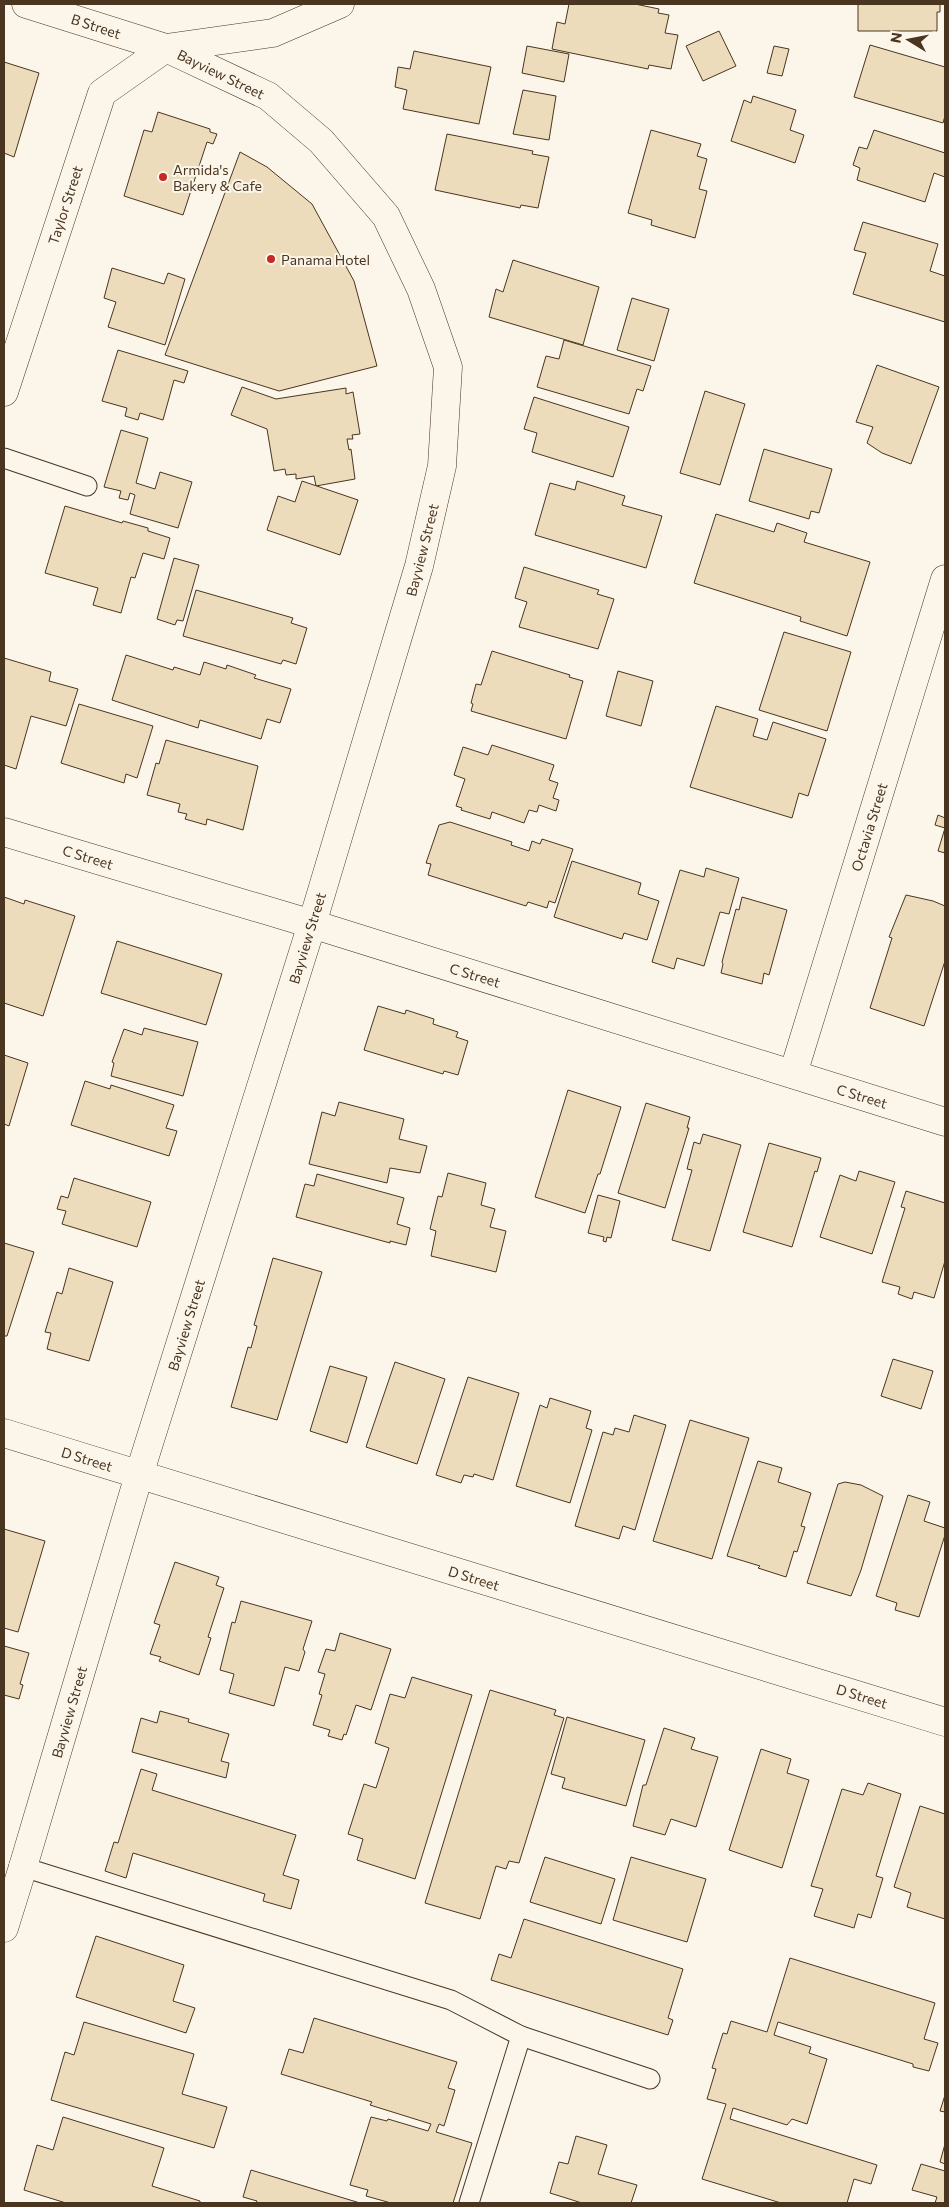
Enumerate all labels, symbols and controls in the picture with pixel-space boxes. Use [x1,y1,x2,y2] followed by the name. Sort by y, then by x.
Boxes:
[69,10,123,42] street label: B Street
[884,15,934,65] north arrow
[886,31,905,44] text: N
[175,46,268,103] street label: Bayview Street
[173,161,262,194] place label: Armida's Bakery & Cafe
[44,163,86,247] street label: Taylor Street
[157,171,169,183] marker: Armida's Bakery & Cafe
[281,251,370,268] place label: Panama Hotel
[265,253,277,265] marker: Panama Hotel
[402,502,442,598] street label: Bayview Street
[847,780,891,873] street label: Octavia Street
[61,841,116,873] street label: C Street
[285,890,329,986] street label: Bayview Street
[448,959,503,991] street label: C Street
[835,1080,890,1112] street label: C Street
[164,1277,208,1373] street label: Bayview Street
[59,1443,115,1475] street label: D Street
[446,1562,502,1594] street label: D Street
[48,1664,90,1760] street label: Bayview Street
[834,1680,890,1712] street label: D Street

